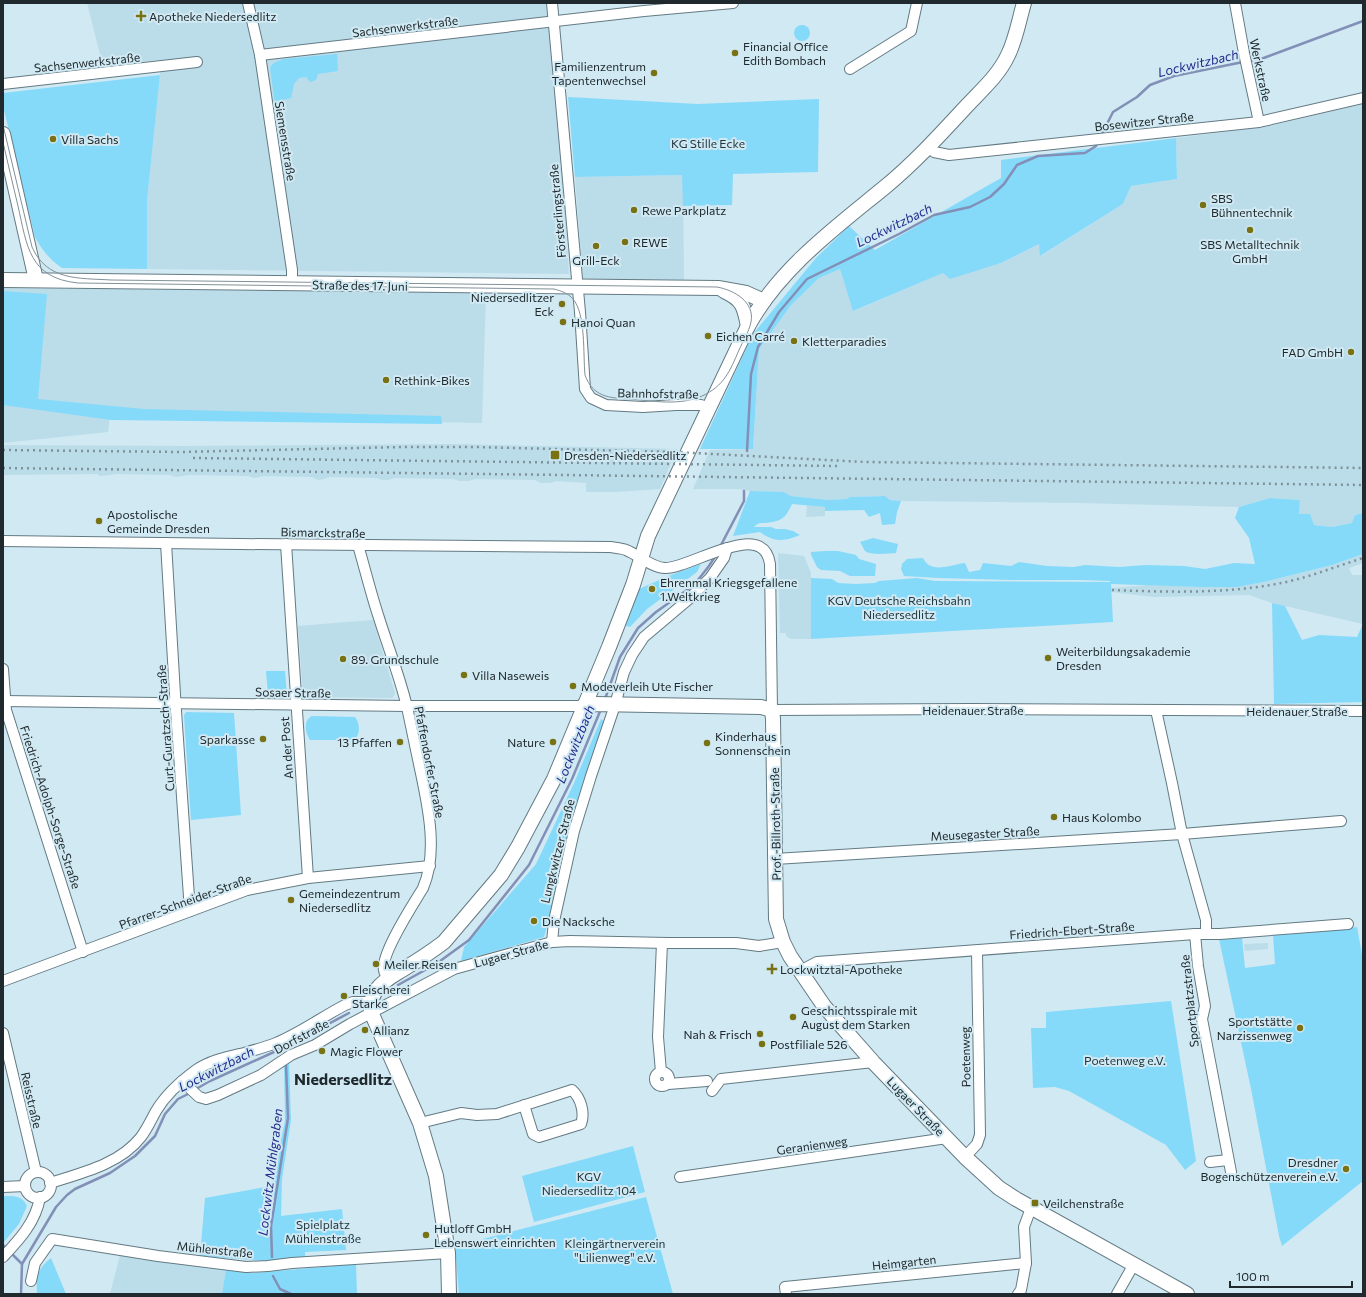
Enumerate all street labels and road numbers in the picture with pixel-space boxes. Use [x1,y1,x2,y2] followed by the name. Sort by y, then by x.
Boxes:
[351,13,459,39] street label: Sachsenwerkstraße
[1248,37,1274,103] street label: Werkstraße
[33,49,141,75] street label: Sachsenwerkstraße
[273,100,299,182] street label: Siemensstraße
[1094,109,1194,133] street label: Bosewitzer Straße
[546,163,568,259] street label: Försterlingstraße
[312,277,408,294] street label: Straße des 17. Juni
[617,385,699,401] street label: Bahnhofstraße
[280,524,366,540] street label: Bismarckstraße
[154,664,176,792] street label: Curt-Guratzsch-Straße
[255,684,331,700] street label: Sosaer Straße
[922,703,1024,717] street label: Heidenauer Straße
[1246,704,1348,718] street label: Heidenauer Straße
[412,705,448,819] street label: Pfaffendorfer Straße
[277,716,295,780] street label: An der Post
[18,724,84,890] street label: Friedrich-Adolph-Sorge-Straße
[767,767,783,881] street label: Prof.-Billroth-Straße
[537,797,577,905] street label: Lungkwitzer Straße
[930,823,1040,843] street label: Meusegaster Straße
[117,871,253,931] street label: Pfarrer-Schneider-Straße
[1009,919,1135,941] street label: Friedrich-Ebert-Straße
[472,936,550,970] street label: Lugaer Straße
[1177,954,1201,1048] street label: Sportplatzstraße
[271,1016,331,1056] street label: Dorfstraße
[957,1026,973,1088] street label: Poetenweg
[19,1070,45,1130] street label: Reisstraße
[885,1074,947,1138] street label: Lugaer Straße
[776,1133,849,1157] street label: Geranienweg
[176,1238,254,1260] street label: Mühlenstraße
[871,1252,937,1272] street label: Heimgarten

